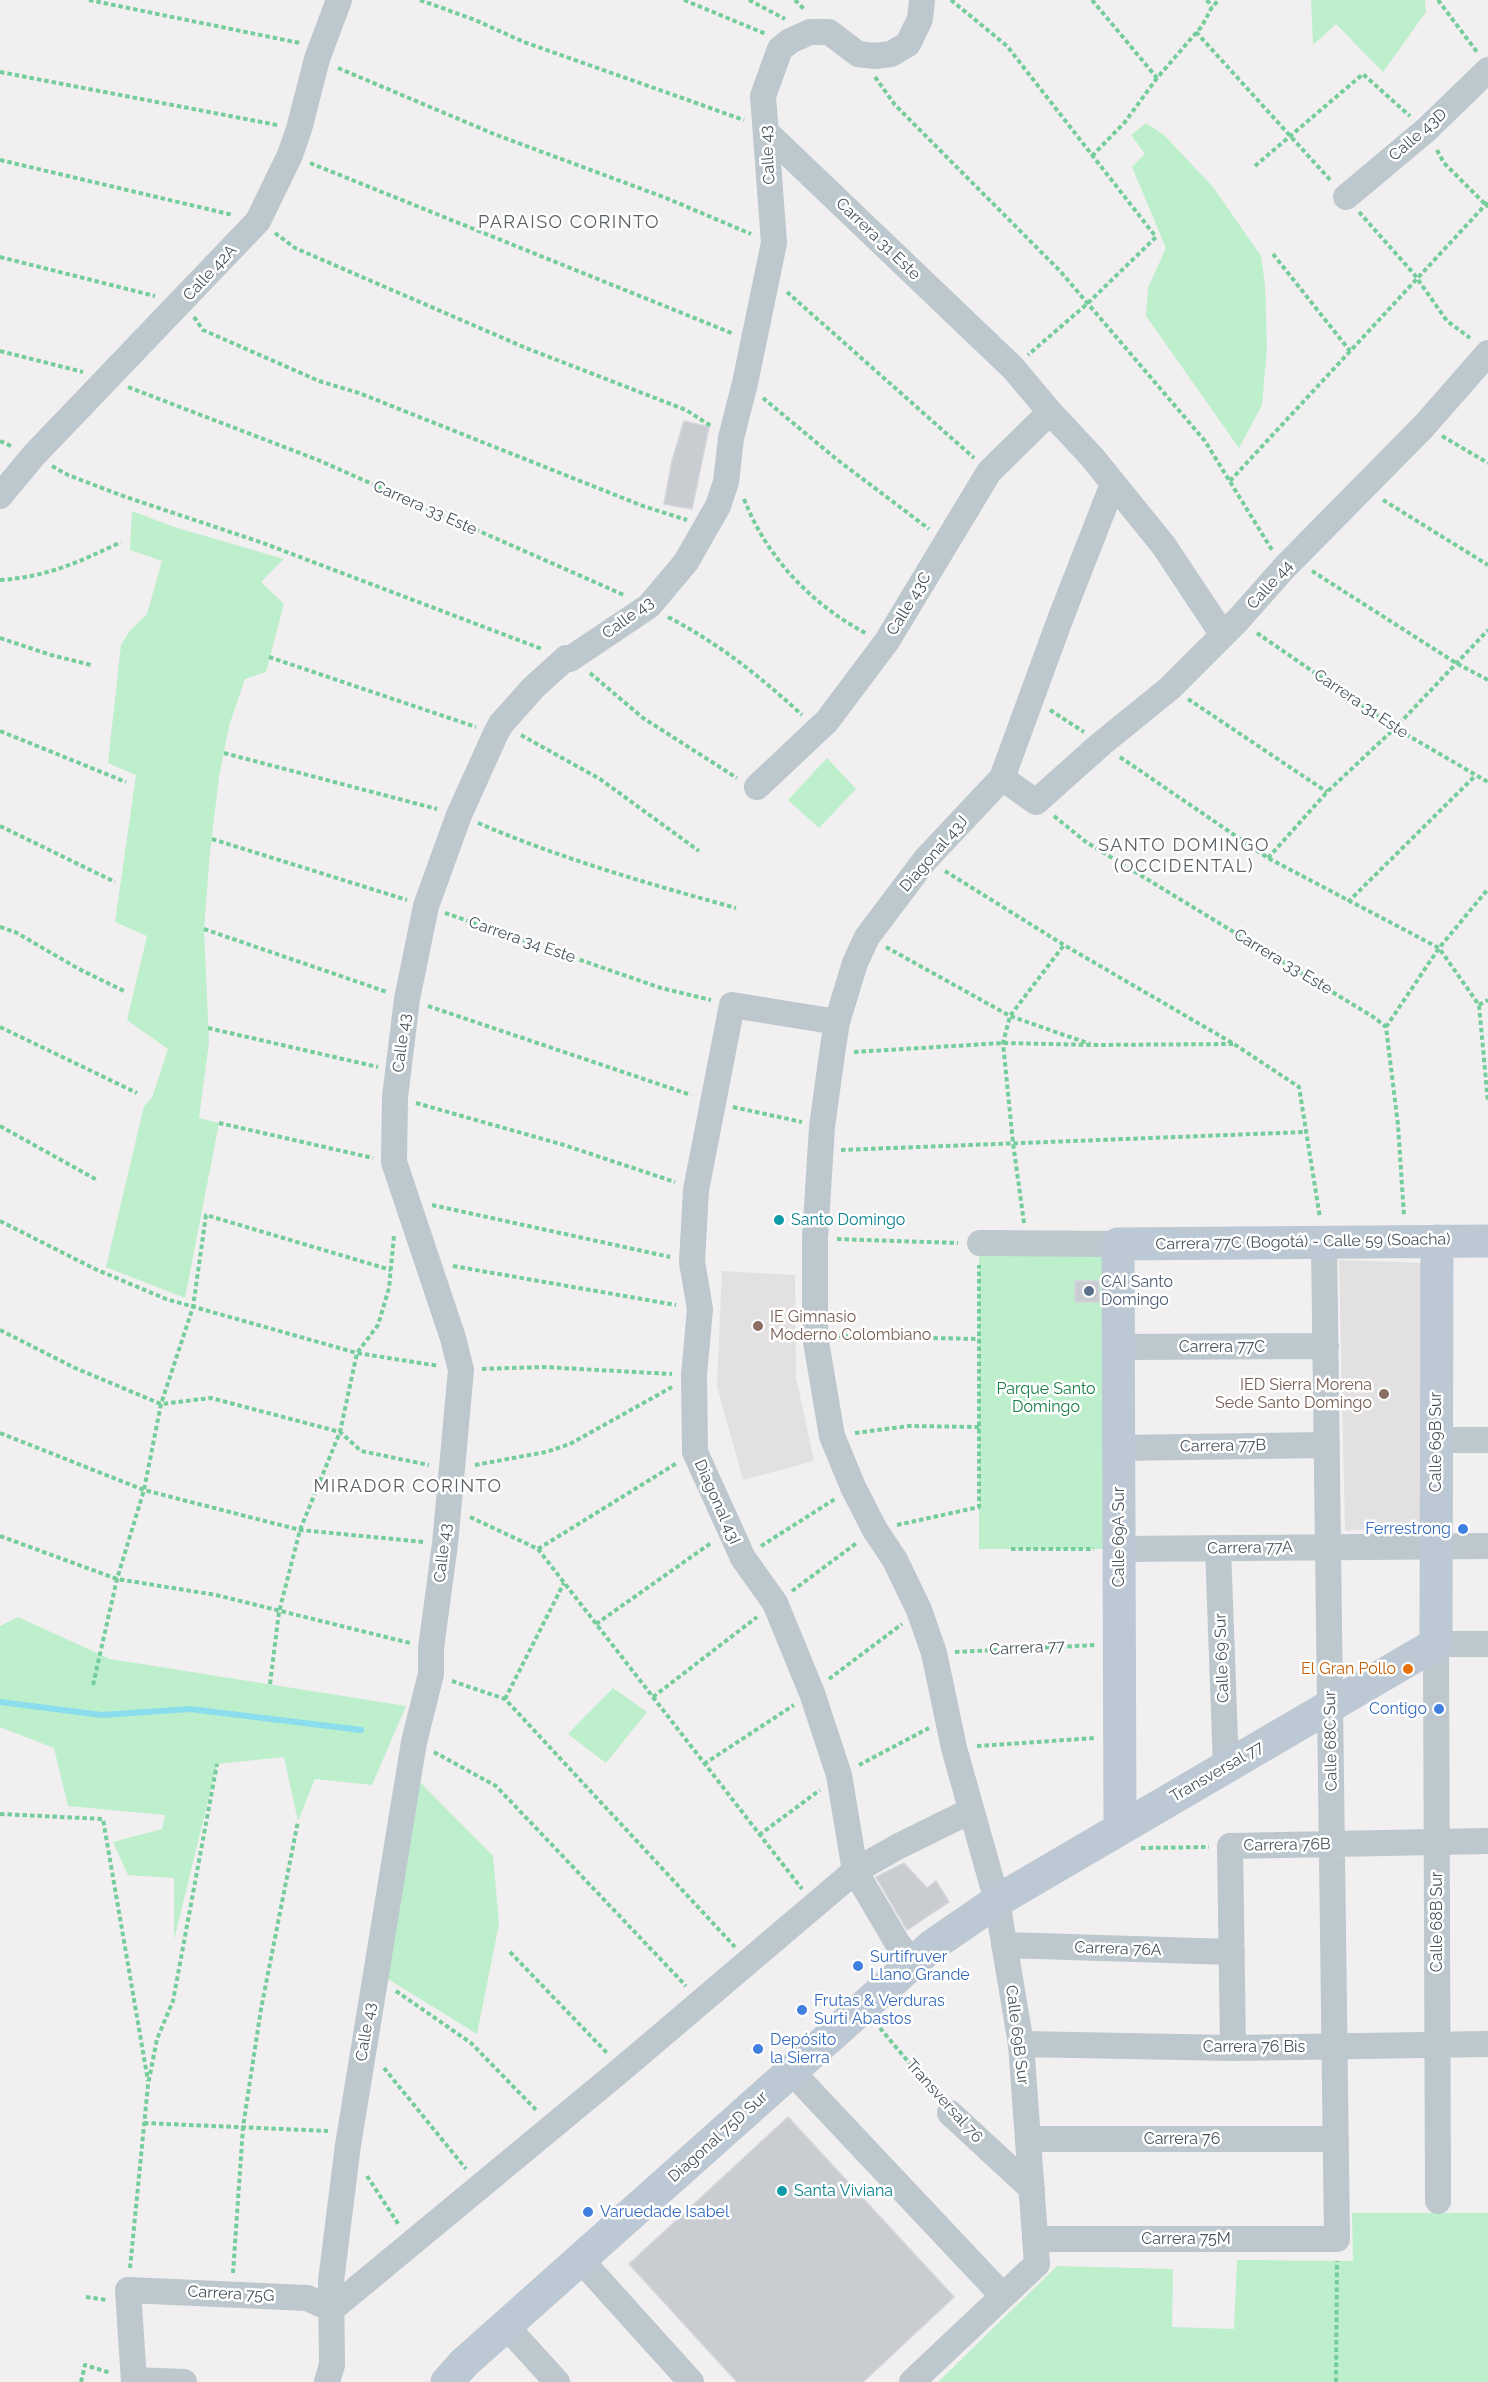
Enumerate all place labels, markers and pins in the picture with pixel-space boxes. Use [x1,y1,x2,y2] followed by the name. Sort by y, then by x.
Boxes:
[791,1210,905,1230] place label: Santo Domingo
[772,1213,786,1227] marker: Santo Domingo
[1101,1272,1173,1310] place label: CAI Santo Domingo
[1082,1284,1096,1298] marker: CAI Santo Domingo
[770,1307,931,1345] place label: IE Gimnasio Moderno Colombiano
[751,1319,765,1333] marker: IE Gimnasio Moderno Colombiano
[1215,1375,1372,1413] place label: IED Sierra Morena Sede Santo Domingo
[1377,1387,1391,1401] marker: IED Sierra Morena Sede Santo Domingo
[1365,1519,1451,1539] place label: Ferrestrong
[1456,1522,1470,1536] marker: Ferrestrong
[1301,1659,1396,1679] place label: El Gran Pollo
[1401,1662,1415,1676] marker: El Gran Pollo
[1369,1699,1427,1719] place label: Contigo
[1432,1702,1446,1716] marker: Contigo
[870,1947,970,1985] place label: Surtifruver Llano Grande
[851,1959,865,1973] marker: Surtifruver Llano Grande
[814,1991,945,2029] place label: Frutas & Verduras Surti Abastos
[795,2003,809,2017] marker: Frutas & Verduras Surti Abastos
[770,2030,836,2068] place label: Depósito la Sierra
[751,2042,765,2056] marker: Depósito la Sierra
[794,2181,893,2201] place label: Santa Viviana
[775,2184,789,2198] marker: Santa Viviana
[600,2202,729,2222] place label: Varuedade Isabel
[581,2205,595,2219] marker: Varuedade Isabel

